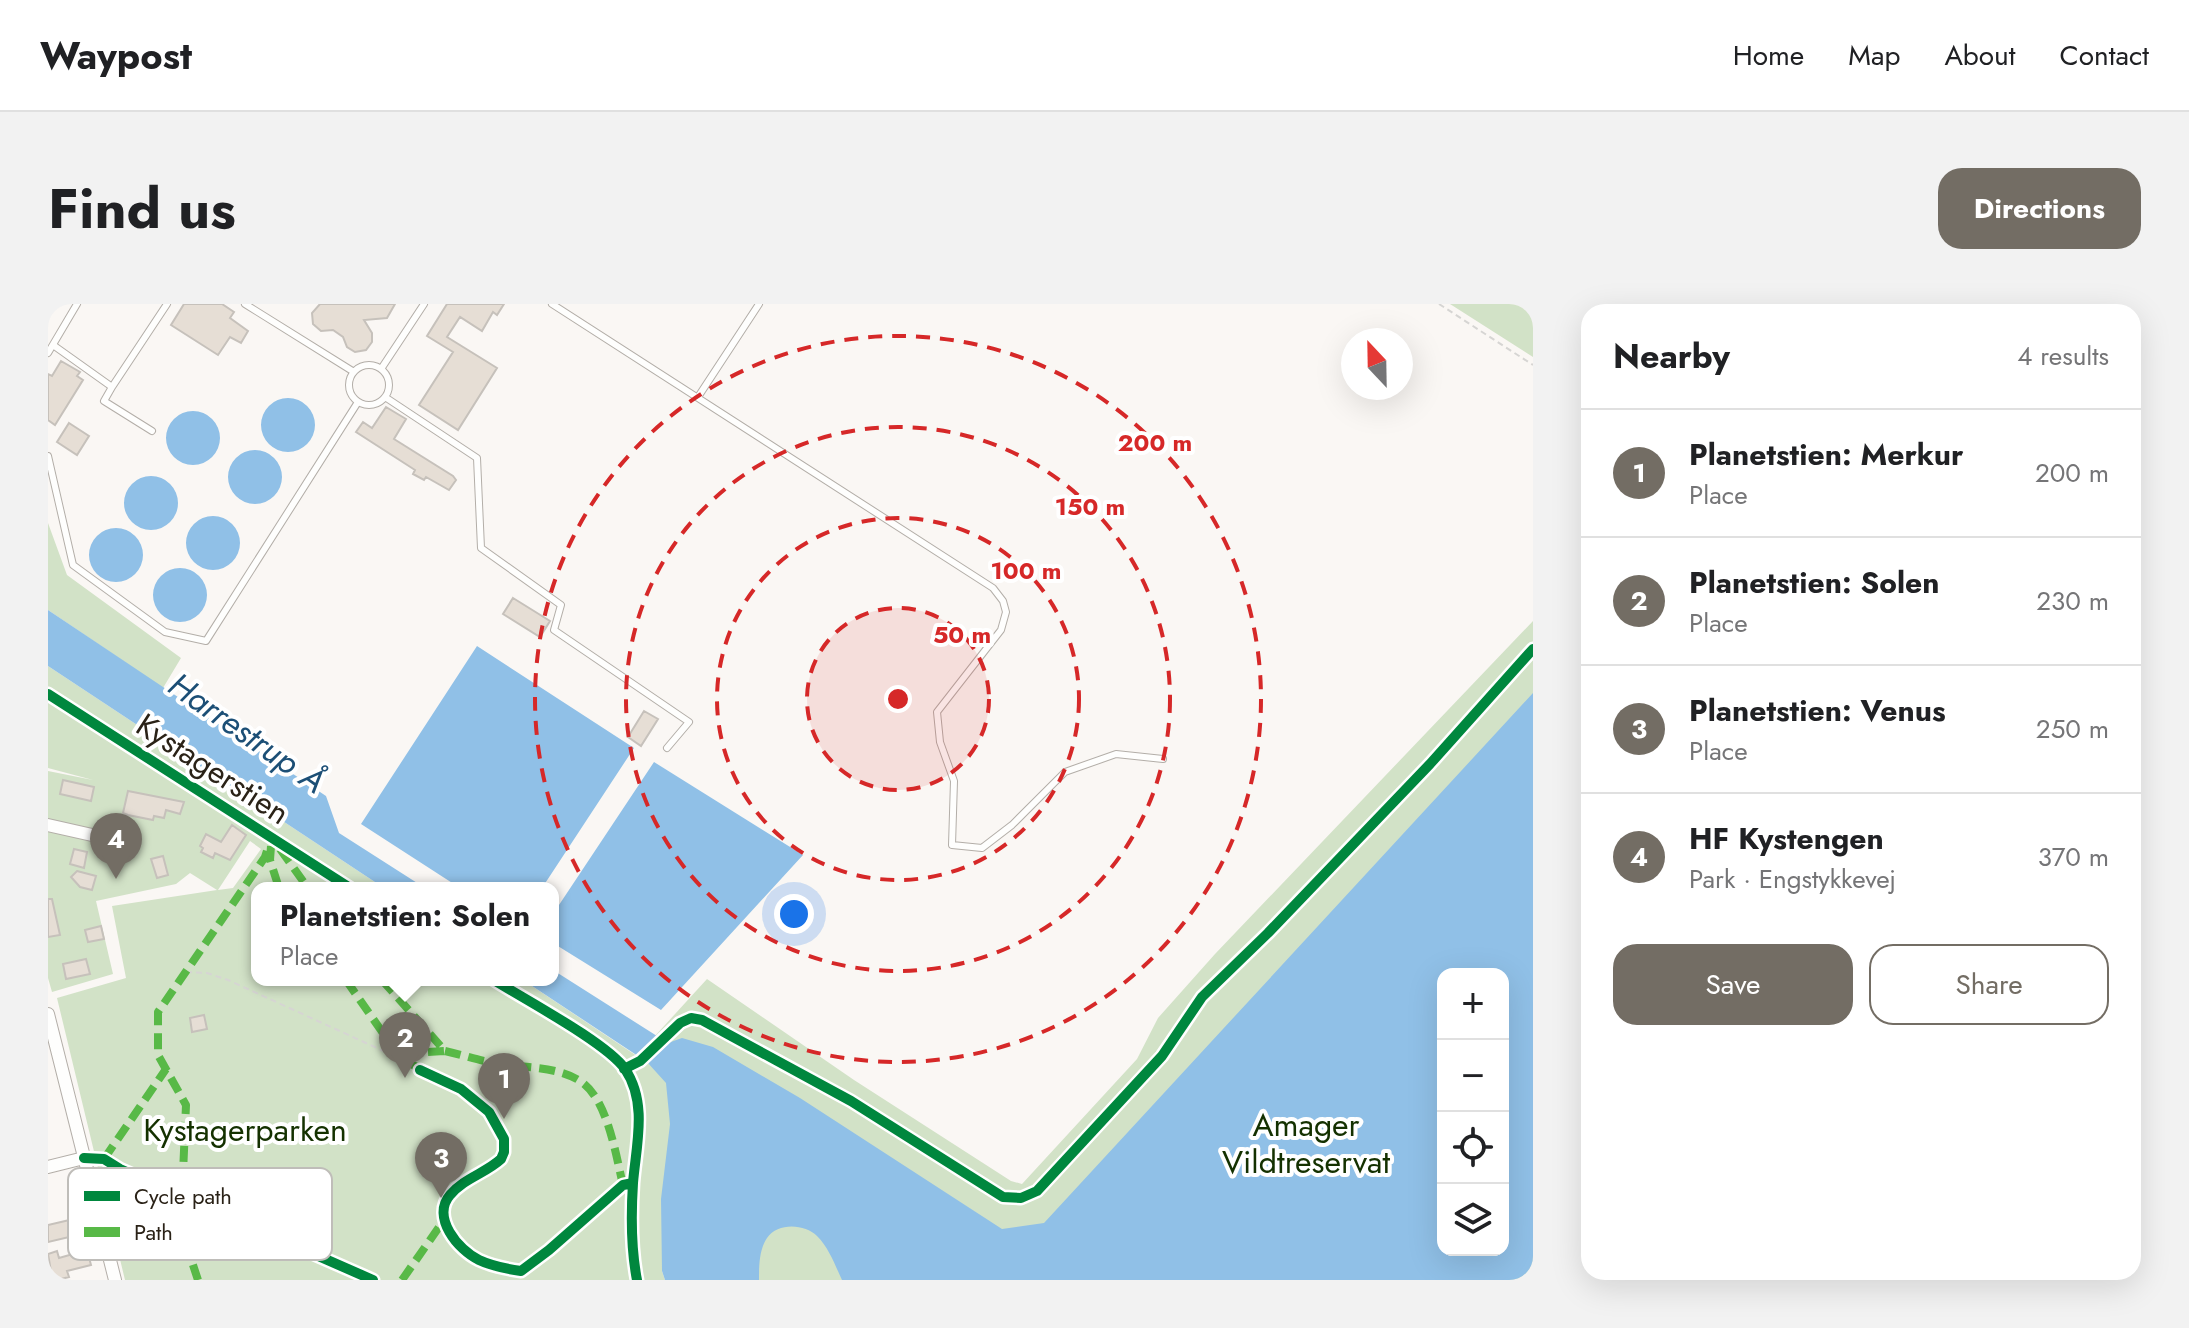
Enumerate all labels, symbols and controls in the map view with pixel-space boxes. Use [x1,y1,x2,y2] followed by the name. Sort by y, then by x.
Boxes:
[40,28,192,83] text: Waypost
[1733,35,1804,76] text: Home
[1848,35,1900,76] text: Map
[1944,35,2016,76] text: About
[2060,35,2149,76] text: Contact
[48,168,236,249] text: Find us
[1938,168,2141,249] button: Directions
[1341,328,1413,400] north arrow
[1613,332,1730,381] text: Nearby
[2017,337,2109,375] text: 4 results
[1118,425,1192,460] text: 200 m
[1689,433,1963,476] text: Planetstien: Merkur
[1632,454,1646,492] text: 1
[2035,454,2109,492] text: 200 m
[1689,476,1748,514] text: Place
[1055,489,1125,524] text: 150 m
[991,553,1061,588] text: 100 m
[1689,561,1940,604] text: Planetstien: Solen
[1630,582,1648,620] text: 2
[2036,582,2109,620] text: 230 m
[1689,604,1748,642] text: Place
[933,617,991,652] text: 50 m
[158,661,336,805] water label: Harrestrup Å
[884,685,912,713] centre of rings
[1689,689,1946,732] text: Planetstien: Venus
[127,702,299,836] street label: Kystagerstien
[1631,710,1647,748] text: 3
[2036,710,2109,748] text: 250 m
[1689,732,1748,770] text: Place
[90,813,142,879] pin: 4
[1689,817,1884,860] text: HF Kystengen
[1630,838,1648,876] text: 4
[2038,838,2109,876] text: 370 m
[1689,860,1896,898] text: Park · Engstykkevej
[251,882,559,986] popup
[280,894,530,937] text: Planetstien: Solen
[774,894,814,934] your location
[280,937,338,975] text: Place
[1613,944,1853,1025] button: Save
[1869,944,2109,1025] button: Share
[1437,968,1509,1256] map controls
[1437,968,1509,1040] button: +
[379,1012,431,1078] pin: 2
[1437,1040,1509,1112] button: −
[478,1053,530,1119] pin: 1
[1222,1102,1390,1185] park label: Amager Vildtreservat
[143,1107,347,1153] park label: Kystagerparken
[1437,1112,1509,1184] button: locate
[415,1132,467,1198] pin: 3
[68,1168,332,1260] legend
[134,1180,232,1212] text: Cycle path
[1437,1184,1509,1256] button: layers
[134,1216,173,1248] text: Path

